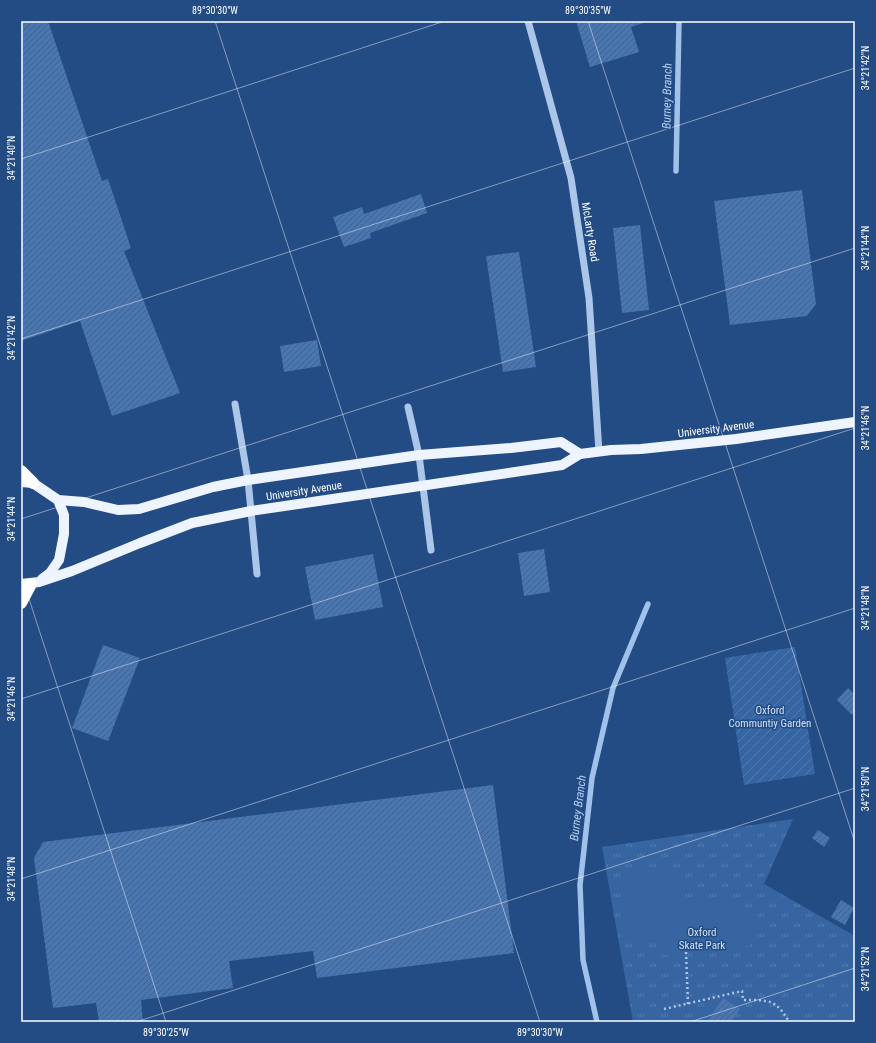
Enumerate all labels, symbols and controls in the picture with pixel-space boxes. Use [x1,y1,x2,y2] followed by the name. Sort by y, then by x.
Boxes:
[192,5,238,16] text: 89°30'30"W
[565,5,611,16] text: 89°30'35"W
[860,46,871,90] text: 34°21'42"N
[659,63,675,129] water label: Burney Branch
[6,136,17,180] text: 34°21'40"N
[579,201,601,263] street label: McLarty Road
[860,226,871,270] text: 34°21'44"N
[6,316,17,360] text: 34°21'42"N
[860,406,871,450] text: 34°21'46"N
[677,418,755,440] street label: University Avenue
[265,479,343,503] street label: University Avenue
[6,497,17,541] text: 34°21'44"N
[860,586,871,630] text: 34°21'48"N
[6,677,17,721] text: 34°21'46"N
[729,704,811,730] park label: Oxford Communtiy Garden
[860,767,871,811] text: 34°21'50"N
[567,774,589,842] water label: Burney Branch
[6,857,17,901] text: 34°21'48"N
[679,926,725,952] park label: Oxford Skate Park
[860,947,871,991] text: 34°21'52"N
[143,1027,189,1038] text: 89°30'25"W
[517,1027,563,1038] text: 89°30'30"W

